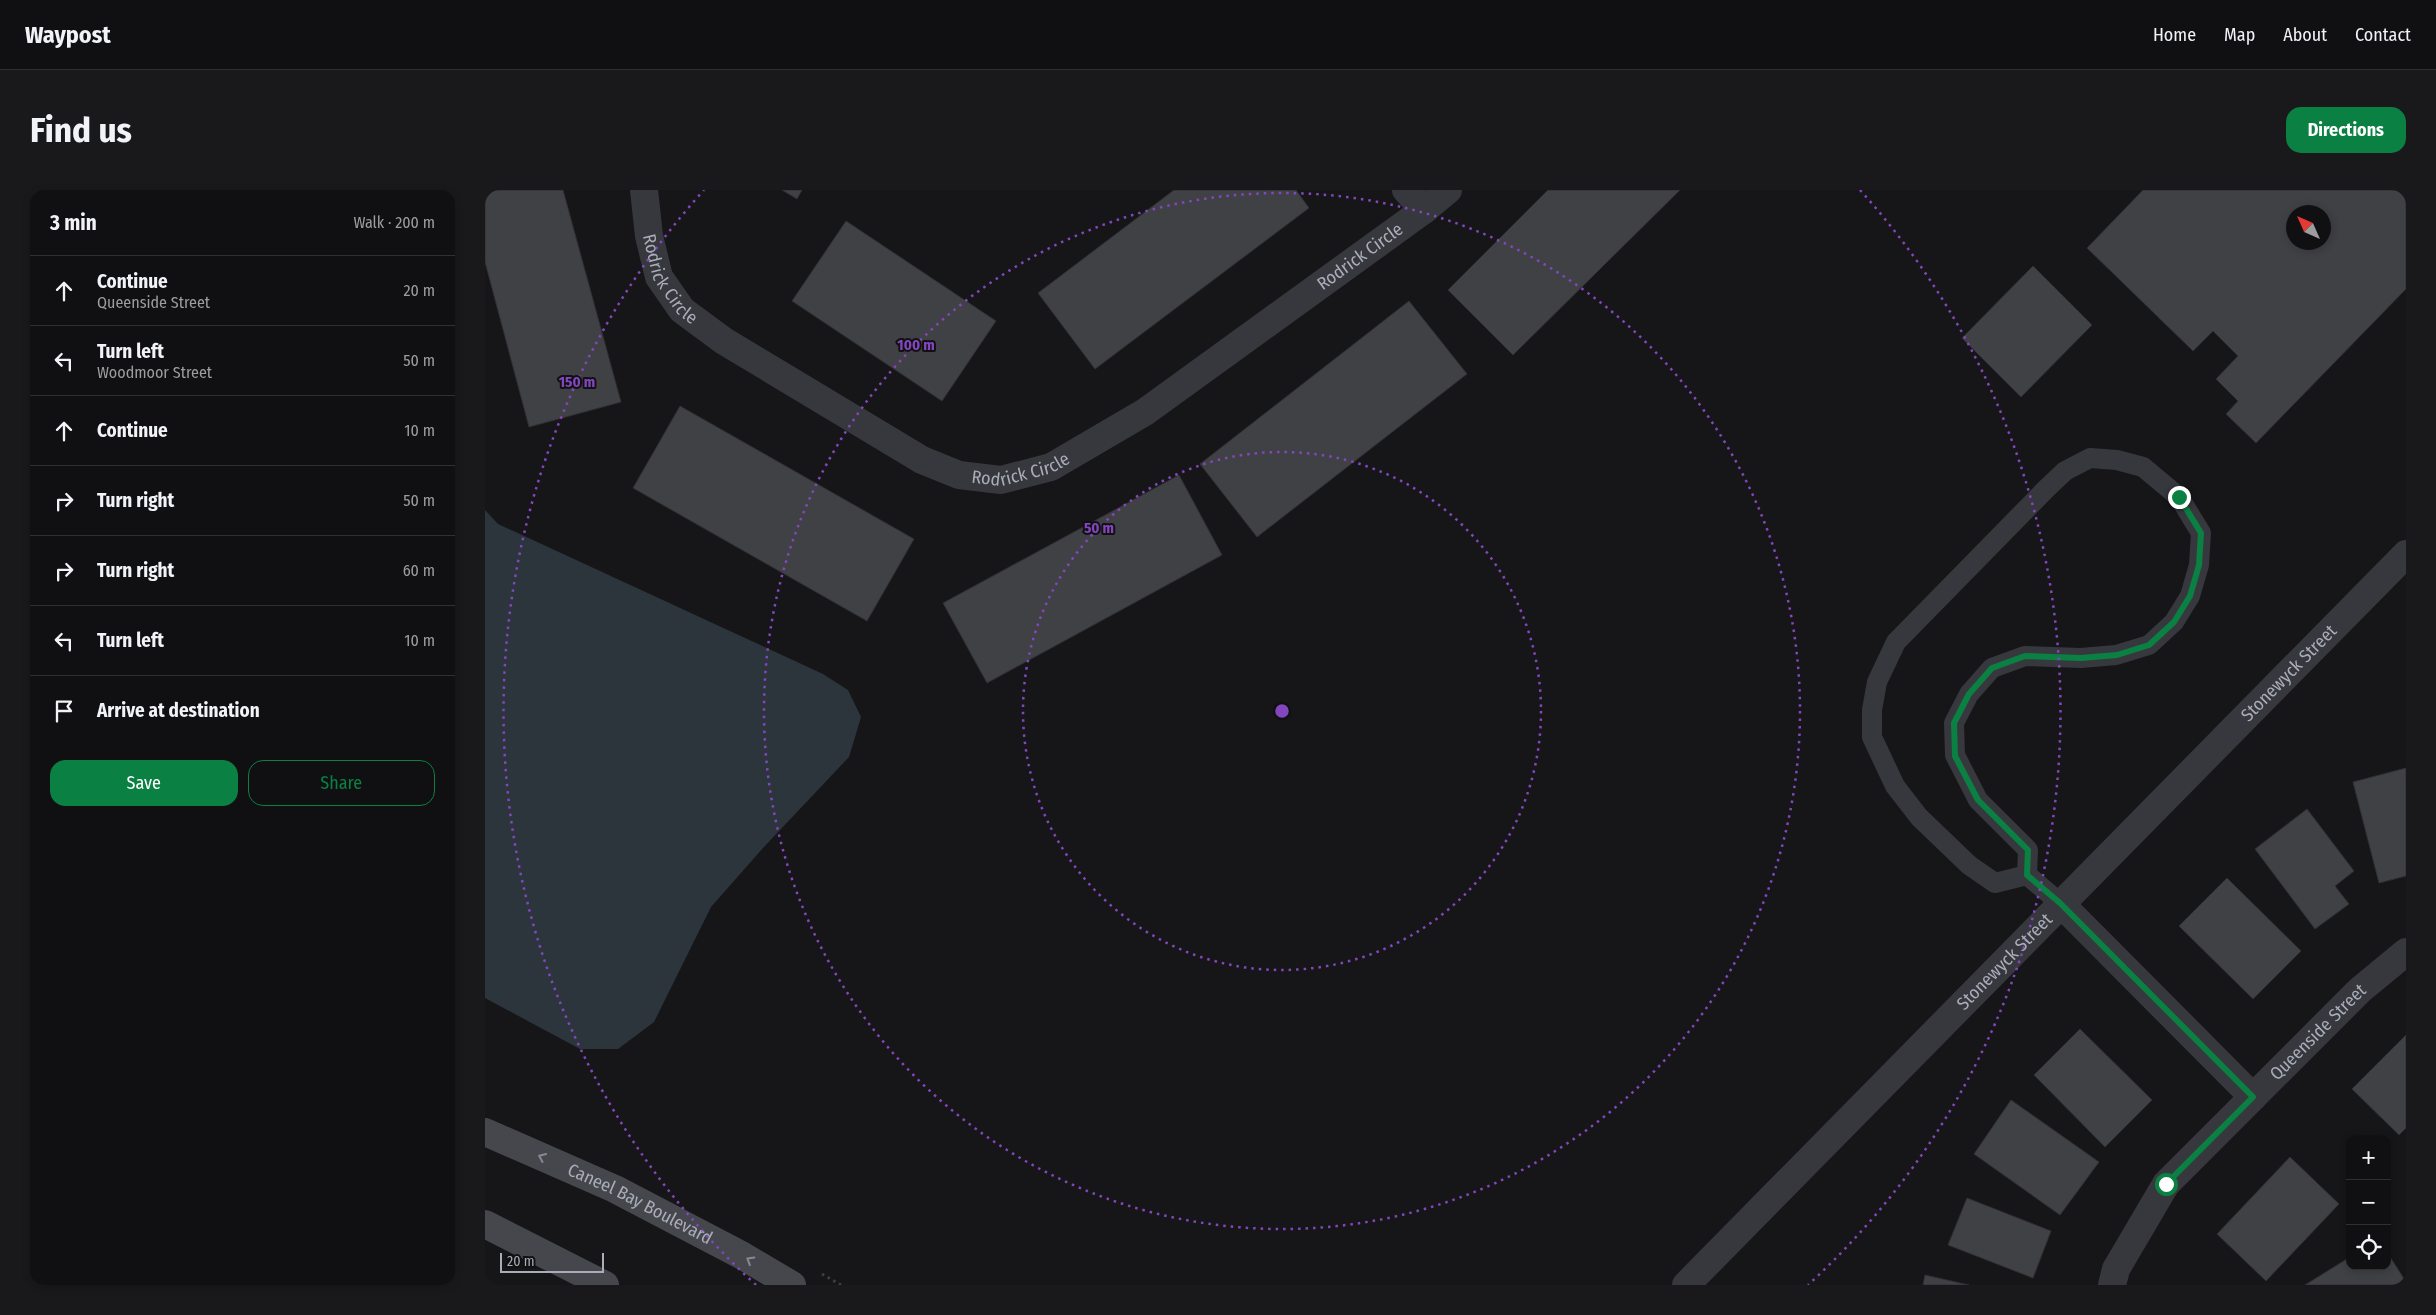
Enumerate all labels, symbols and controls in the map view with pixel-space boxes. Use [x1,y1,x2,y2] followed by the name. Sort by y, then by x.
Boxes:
[25,21,111,49] text: Waypost
[2153,24,2196,46] text: Home
[2224,24,2255,46] text: Map
[2283,24,2327,46] text: About
[2355,24,2411,46] text: Contact
[2286,107,2406,153] button: Directions
[30,109,132,151] text: Find us
[2286,205,2331,250] north arrow
[50,210,97,236] text: 3 min
[353,213,435,232] text: Walk · 200 m
[1313,218,1407,295] street label: Rodrick Circle
[638,232,702,329] street label: Rodrick Circle
[97,270,168,293] text: Continue
[50,277,78,305] icon: ahead
[404,281,435,300] text: 20 m
[97,293,210,312] text: Queenside Street
[897,336,935,354] text: 100 m
[97,340,164,363] text: Turn left
[50,347,78,375] icon: left
[403,351,435,370] text: 50 m
[97,363,212,382] text: Woodmoor Street
[559,373,595,391] text: 150 m
[50,417,78,445] icon: ahead
[97,419,168,442] text: Continue
[404,421,435,440] text: 10 m
[970,448,1073,491] street label: Rodrick Circle
[2168,486,2191,509] route end
[50,487,78,515] icon: right
[97,489,174,512] text: Turn right
[403,491,435,510] text: 50 m
[1084,519,1114,537] text: 50 m
[50,557,78,585] icon: right
[97,559,174,582] text: Turn right
[403,561,435,580] text: 60 m
[2236,620,2341,726] street label: Stonewyck Street
[50,627,78,655] icon: left
[97,629,164,652] text: Turn left
[404,631,435,650] text: 10 m
[50,697,78,725] icon: arrive
[97,699,260,722] text: Arrive at destination
[1273,702,1291,720] centre of rings
[50,760,238,806] button: Save
[248,760,435,806] button: Share
[1952,909,2057,1014] street label: Stonewyck Street
[2265,979,2370,1085] street label: Queenside Street
[2346,1135,2391,1270] map controls
[2346,1135,2391,1180] button: +
[538,1152,547,1163] one-way arrow
[564,1159,716,1249] street label: Caneel Bay Boulevard
[2155,1173,2178,1196] route start
[2346,1180,2391,1225] button: −
[2346,1225,2391,1270] button: locate
[500,1250,604,1273] scale bar
[507,1253,535,1270] text: 20 m
[747,1257,756,1267] one-way arrow

